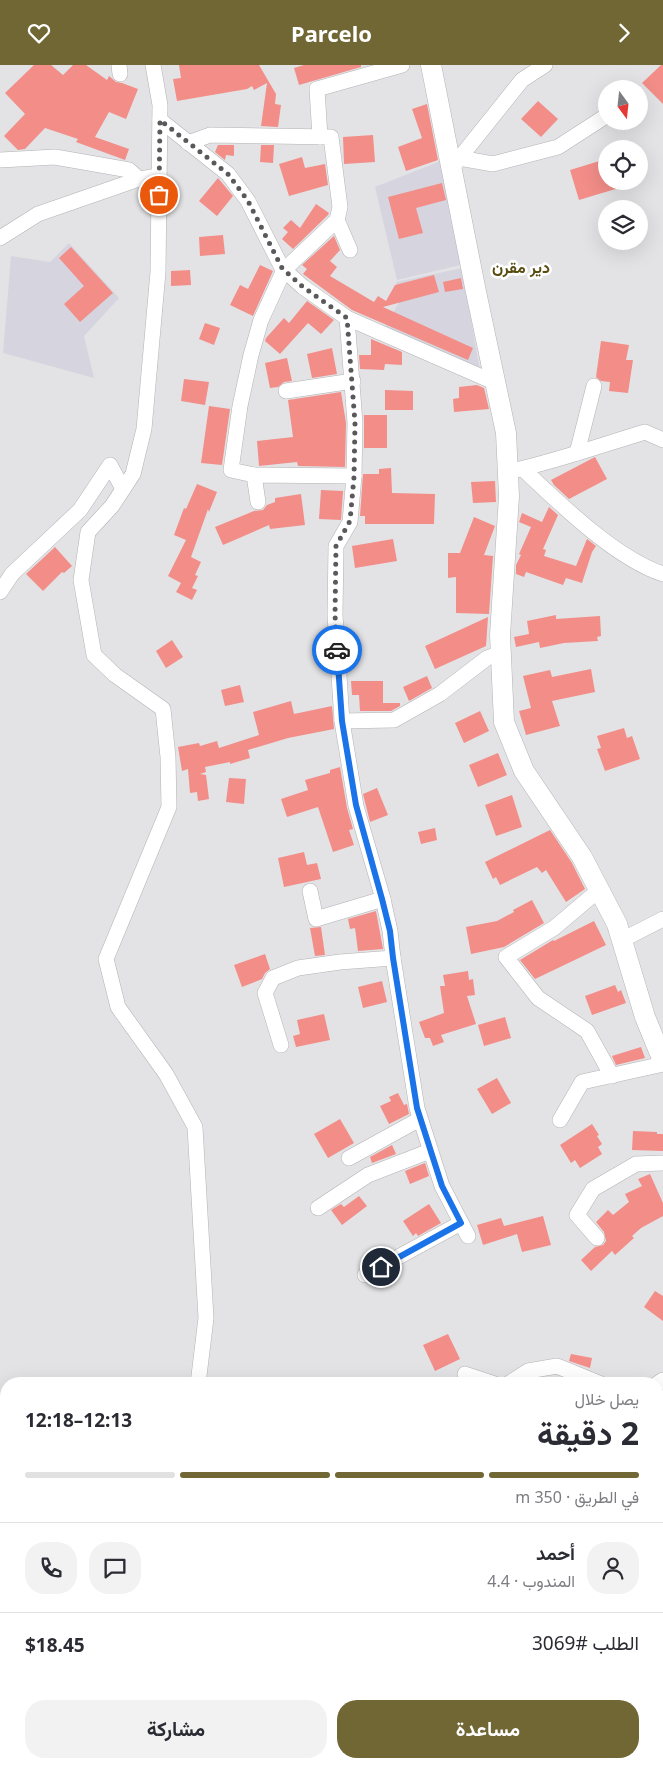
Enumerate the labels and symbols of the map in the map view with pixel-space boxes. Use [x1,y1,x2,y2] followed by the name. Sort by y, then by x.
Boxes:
[598,80,648,130] north arrow
[138,174,180,216] pin
[492,256,550,278] district label: دير مقرن
[312,625,362,675] courier
[360,1246,402,1288] pin

